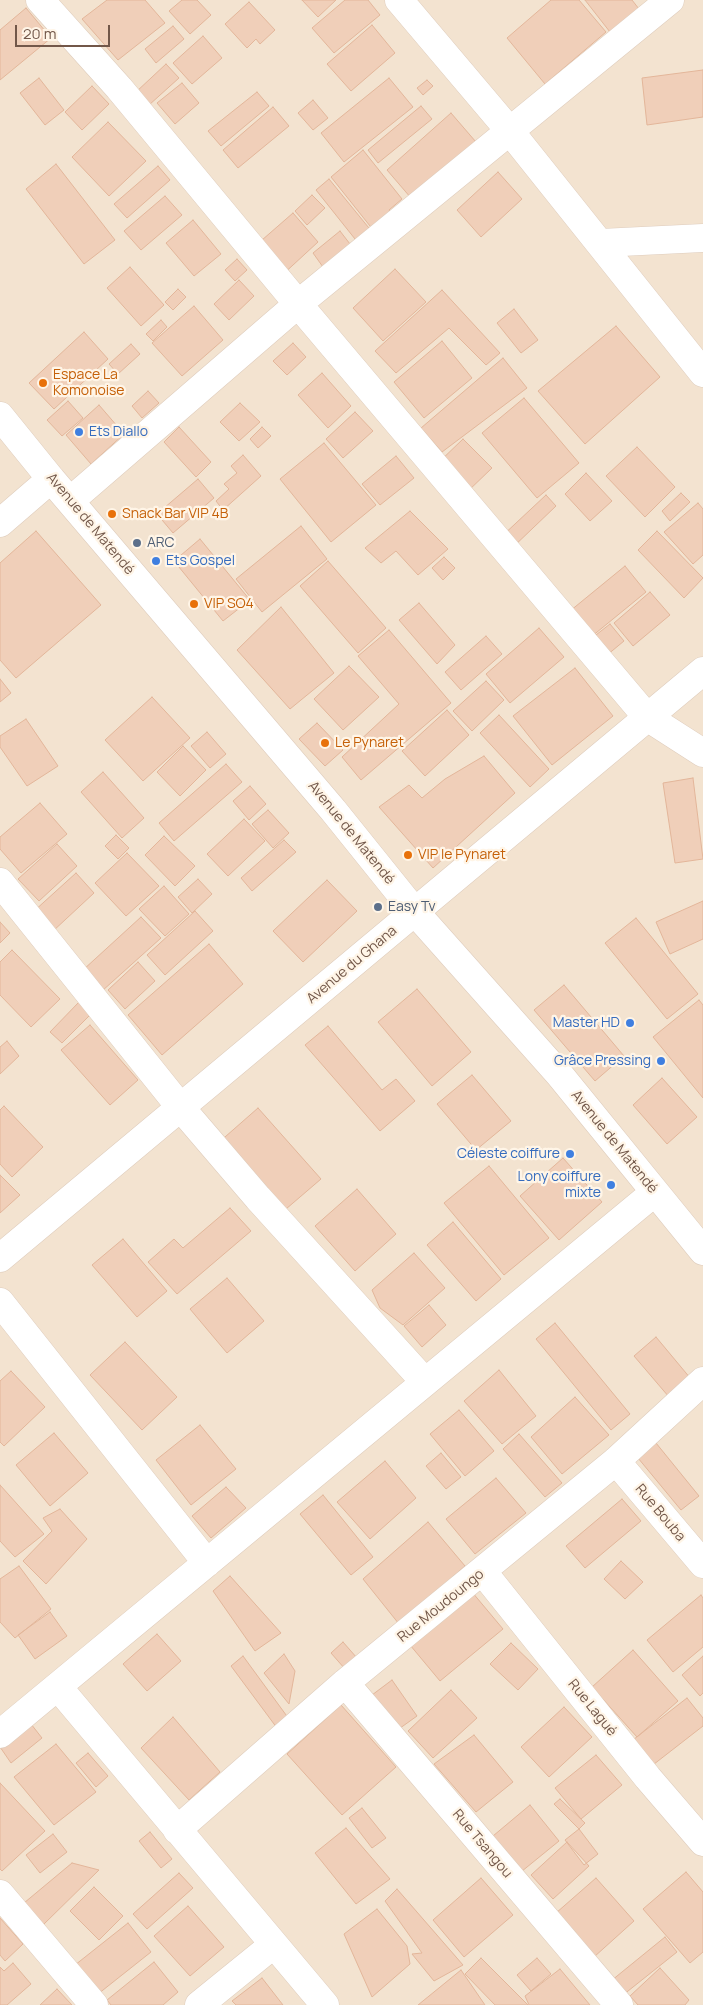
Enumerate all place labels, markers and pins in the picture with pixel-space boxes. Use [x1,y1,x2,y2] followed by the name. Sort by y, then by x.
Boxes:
[53,367,124,400] place label: Espace La Komonoise
[37,377,49,389] marker: Espace La Komonoise
[89,424,148,440] place label: Ets Diallo
[73,426,85,438] marker: Ets Diallo
[122,506,228,522] place label: Snack Bar VIP 4B
[106,508,118,520] marker: Snack Bar VIP 4B
[147,535,175,551] place label: ARC
[131,537,143,549] marker: ARC
[166,553,235,569] place label: Ets Gospel
[150,555,162,567] marker: Ets Gospel
[204,596,254,612] place label: VIP SO4
[188,598,200,610] marker: VIP SO4
[335,735,404,751] place label: Le Pynaret
[319,737,331,749] marker: Le Pynaret
[418,847,506,863] place label: VIP le Pynaret
[402,849,414,861] marker: VIP le Pynaret
[388,899,436,915] place label: Easy Tv
[372,901,384,913] marker: Easy Tv
[553,1015,620,1031] place label: Master HD
[624,1017,636,1029] marker: Master HD
[554,1053,651,1069] place label: Grâce Pressing
[655,1055,667,1067] marker: Grâce Pressing
[457,1146,560,1162] place label: Céleste coiffure
[564,1148,576,1160] marker: Céleste coiffure
[518,1169,601,1202] place label: Lony coiffure mixte
[605,1179,617,1191] marker: Lony coiffure mixte

